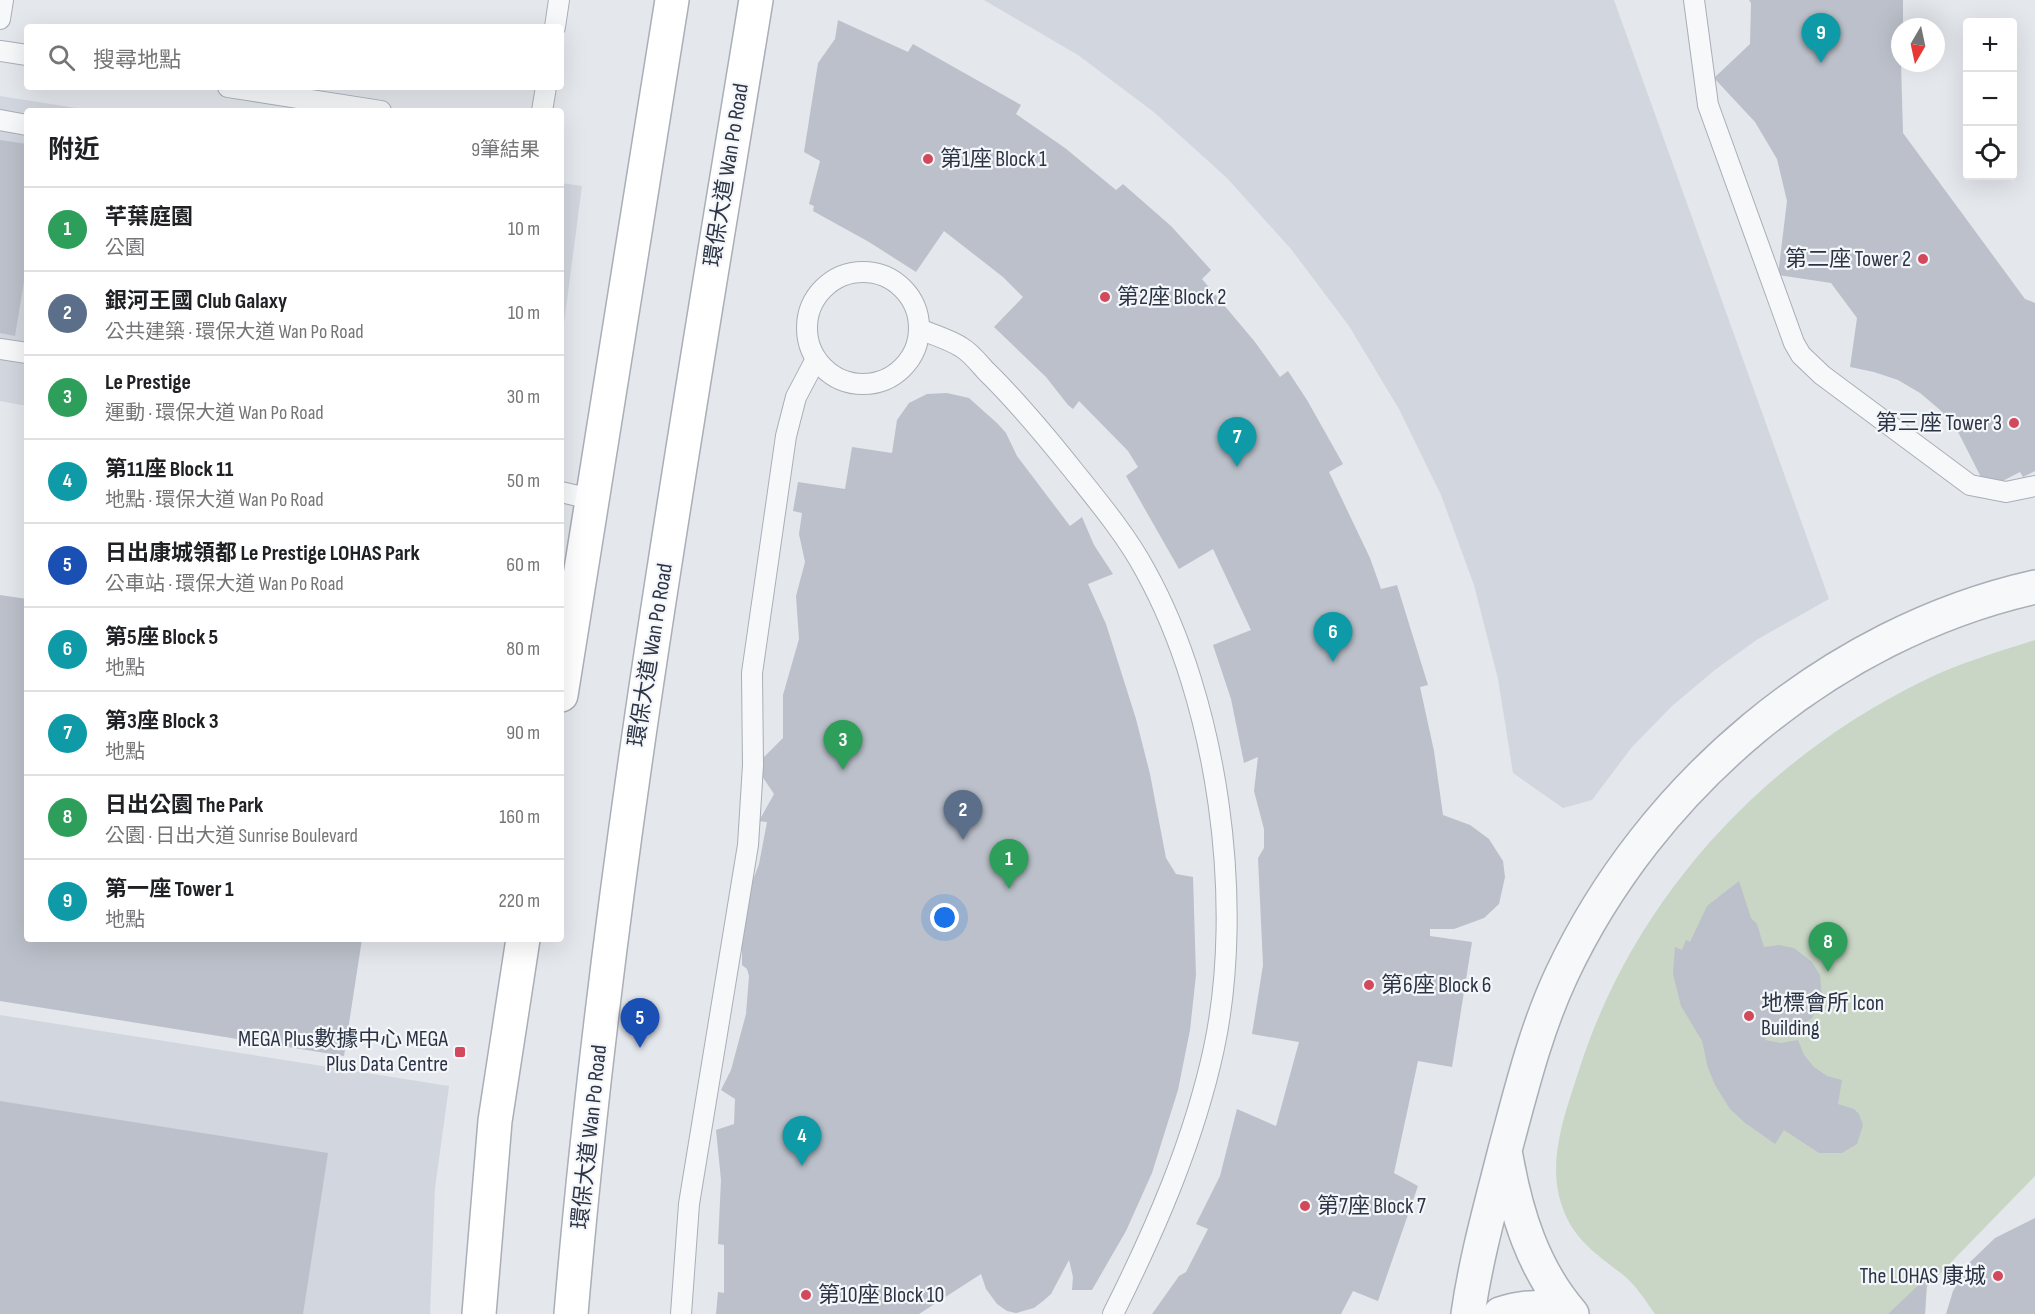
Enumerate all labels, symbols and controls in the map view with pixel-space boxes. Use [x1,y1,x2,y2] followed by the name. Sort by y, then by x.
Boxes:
[1802,14,1840,63] pin: 9
[1891,18,1945,72] north arrow
[1963,18,2017,180] map controls
[1963,18,2017,72] button: +
[24,24,564,90] search box
[45,41,78,74] icon: search
[93,47,181,74] text: 搜尋地點
[1963,72,2017,126] button: −
[699,81,755,269] street label: 環保大道 Wan Po Road
[1963,126,2017,180] button: locate
[48,135,100,166] text: 附近
[471,138,540,162] text: 9筆結果
[940,146,1047,173] place label: 第1座 Block 1
[921,152,935,166] marker: 第1座 Block 1
[105,204,193,231] text: 芊葉庭園
[64,217,71,241] text: 1
[508,217,540,241] text: 10 m
[105,236,145,260] text: 公園
[1785,246,1911,273] place label: 第二座 Tower 2
[1916,252,1930,266] marker: 第二座 Tower 2
[1117,284,1226,311] place label: 第2座 Block 2
[105,288,287,315] text: 銀河王國 Club Galaxy
[1098,290,1112,304] marker: 第2座 Block 2
[63,301,72,325] text: 2
[508,301,540,325] text: 10 m
[105,320,364,344] text: 公共建築 · 環保大道 Wan Po Road
[105,369,191,396] text: Le Prestige
[63,385,72,409] text: 3
[507,385,540,409] text: 30 m
[105,401,324,425] text: 運動 · 環保大道 Wan Po Road
[1876,410,2002,437] place label: 第三座 Tower 3
[2007,416,2021,430] marker: 第三座 Tower 3
[1218,418,1256,467] pin: 7
[105,456,233,483] text: 第11座 Block 11
[63,469,72,493] text: 4
[507,469,540,493] text: 50 m
[105,488,324,512] text: 地點 · 環保大道 Wan Po Road
[105,540,420,567] text: 日出康城領都 Le Prestige LOHAS Park
[63,553,72,577] text: 5
[506,553,540,577] text: 60 m
[623,561,679,749] street label: 環保大道 Wan Po Road
[105,572,344,596] text: 公車站 · 環保大道 Wan Po Road
[1314,612,1352,662] pin: 6
[105,624,218,651] text: 第5座 Block 5
[63,637,72,661] text: 6
[506,637,540,661] text: 80 m
[105,656,145,680] text: 地點
[105,708,219,735] text: 第3座 Block 3
[824,720,862,770] pin: 3
[63,721,72,745] text: 7
[506,721,540,745] text: 90 m
[105,740,145,764] text: 地點
[944,790,982,840] pin: 2
[105,792,263,819] text: 日出公園 The Park
[63,805,72,829] text: 8
[499,805,540,829] text: 160 m
[105,824,358,848] text: 公園 · 日出大道 Sunrise Boulevard
[990,840,1028,889] pin: 1
[105,876,234,903] text: 第一座 Tower 1
[63,889,72,913] text: 9
[499,889,540,913] text: 220 m
[930,903,959,932] your location
[105,908,145,932] text: 地點
[1808,922,1848,972] pin: 8
[1381,972,1492,999] place label: 第6座 Block 6
[1362,978,1376,992] marker: 第6座 Block 6
[1761,990,1884,1042] place label: 地標會所 Icon Building
[620,998,660,1048] pin: 5
[1742,1009,1756,1023] marker: 地標會所 Icon Building
[238,1026,449,1078] place label: MEGA Plus數據中心 MEGA Plus Data Centre
[567,1044,613,1230] street label: 環保大道 Wan Po Road
[453,1045,467,1059] marker: MEGA Plus數據中心 MEGA Plus Data Centre
[782,1116,822,1166] pin: 4
[1317,1193,1426,1220] place label: 第7座 Block 7
[1298,1199,1312,1213] marker: 第7座 Block 7
[1859,1263,1986,1290] place label: The LOHAS 康城
[1991,1269,2005,1283] marker: The LOHAS 康城
[818,1282,944,1309] place label: 第10座 Block 10
[799,1288,813,1302] marker: 第10座 Block 10

